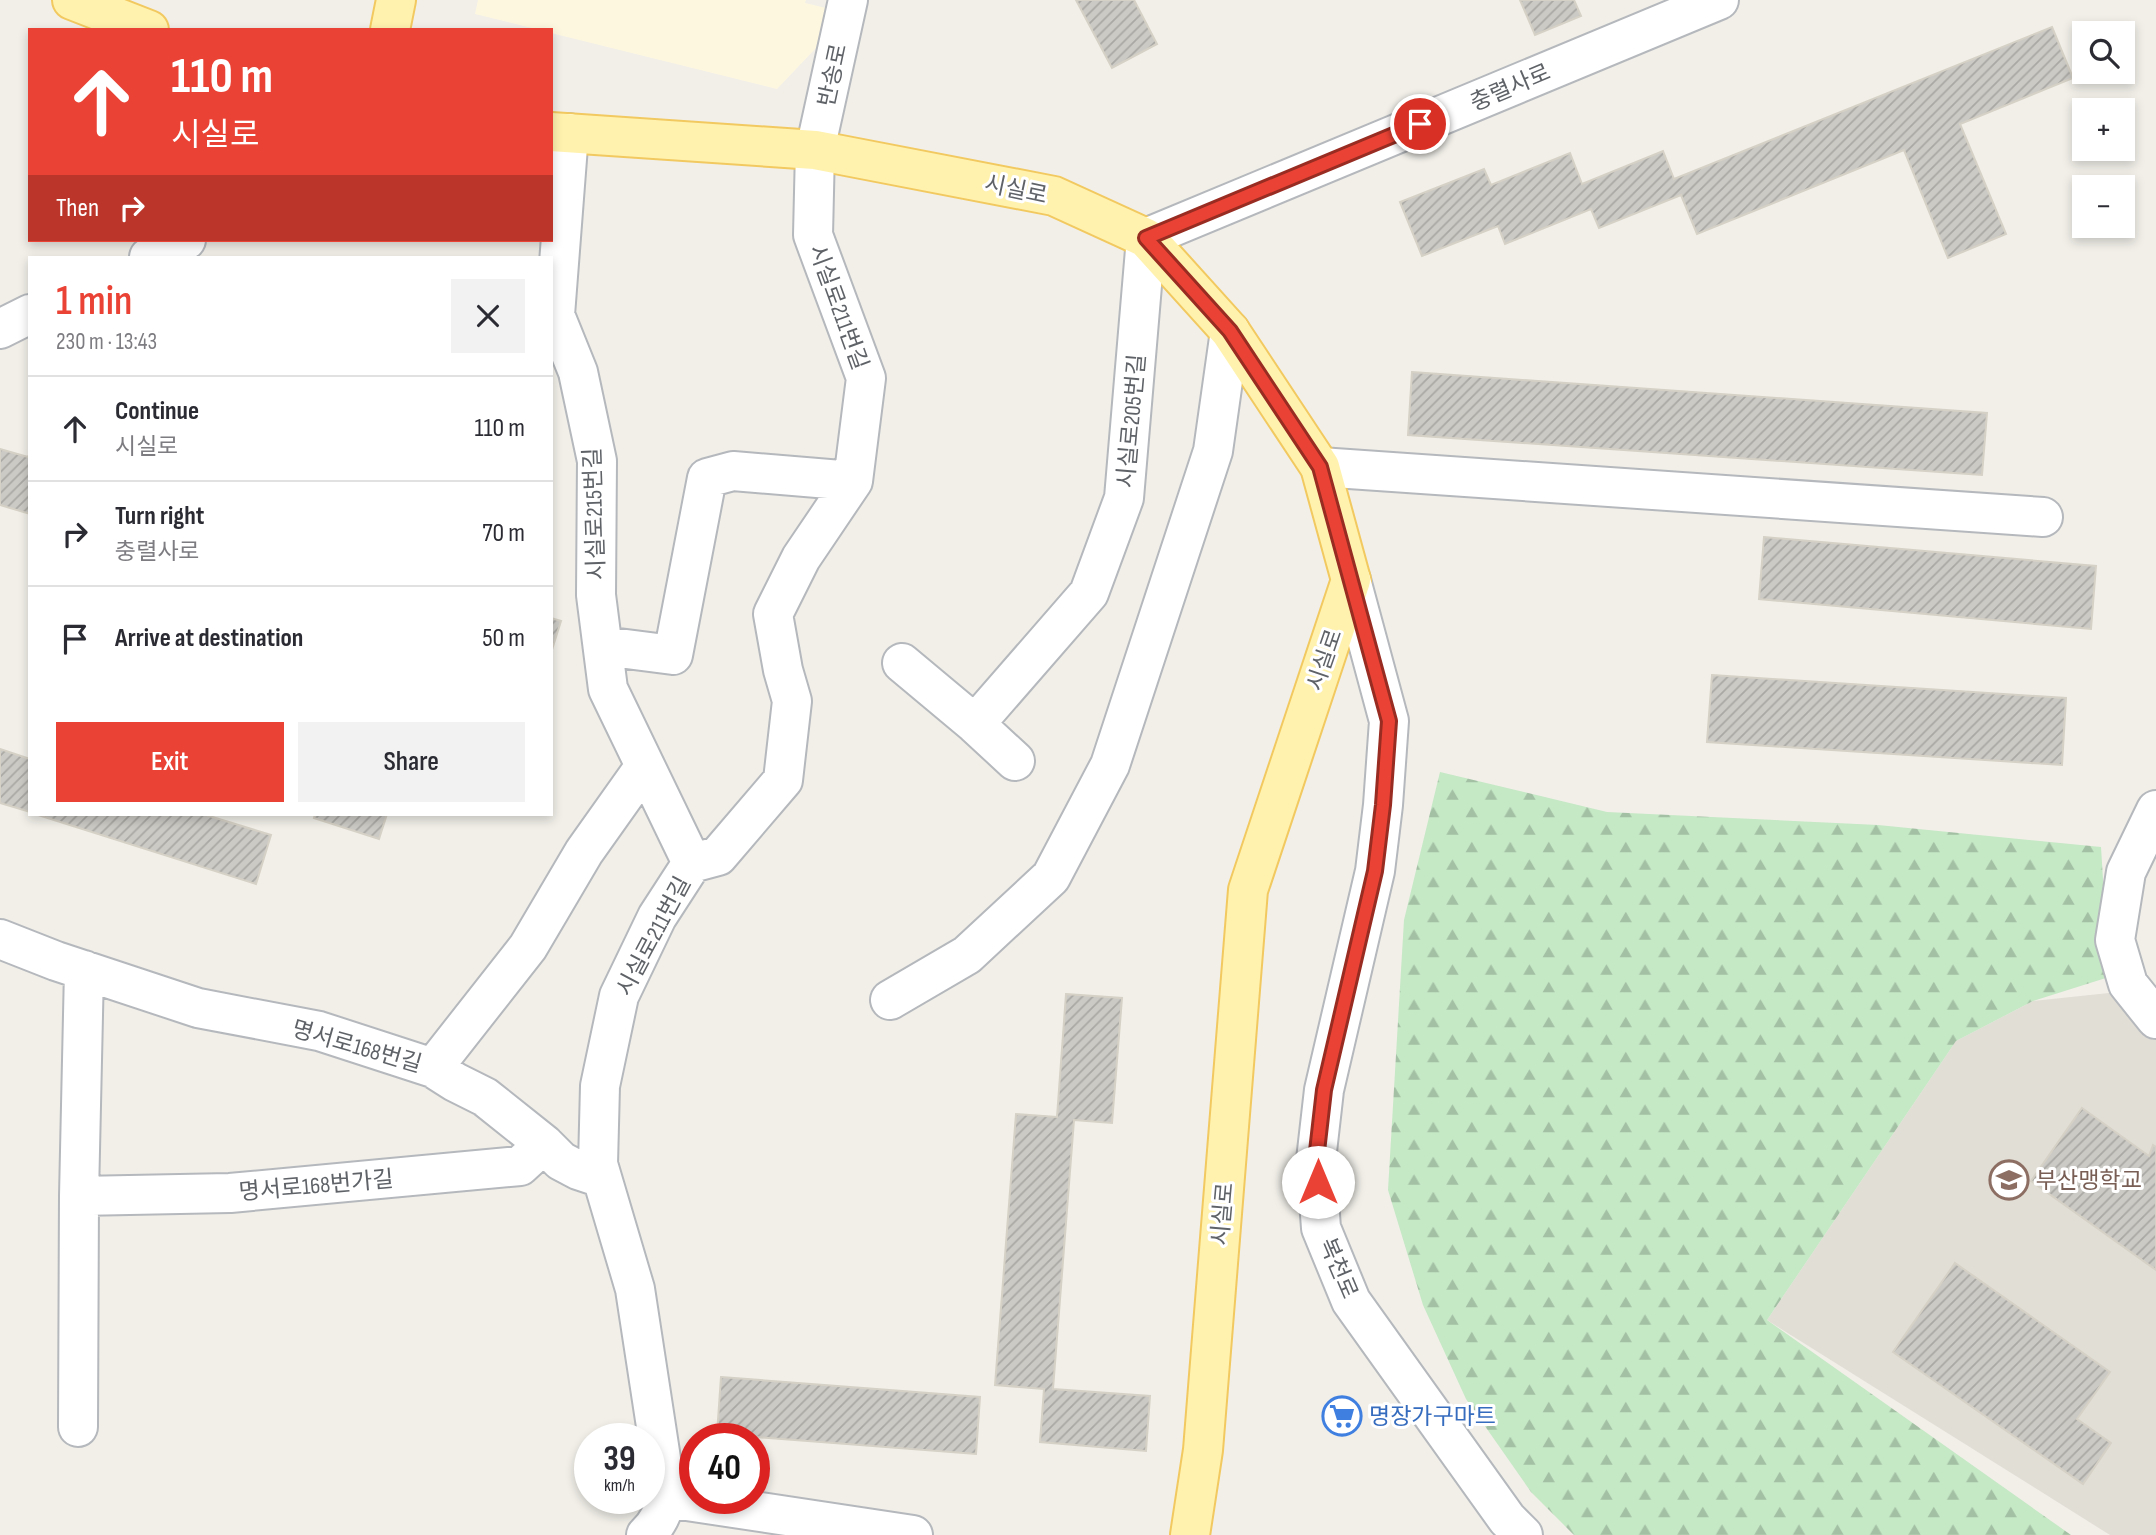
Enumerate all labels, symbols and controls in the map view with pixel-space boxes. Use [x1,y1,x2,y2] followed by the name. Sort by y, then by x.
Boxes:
[2072,21,2135,238] map controls
[2072,21,2135,84] button: search
[813,41,853,109] street label: 반송로
[171,48,273,107] text: 110 m
[56,56,147,147] icon: ahead
[1466,58,1555,117] street label: 충렬사로
[1390,94,1450,154] pin
[2072,98,2135,161] button: +
[1401,105,1439,143] icon: arrive
[171,116,259,155] text: 시실로
[982,170,1050,210] street label: 시실로
[2072,175,2135,238] button: −
[113,189,151,227] icon: right
[56,193,99,224] text: Then
[802,241,874,374] street label: 시실로211번길
[56,276,132,327] text: 1 min
[451,279,525,353] button: close
[56,328,157,356] text: 230 m · 13:43
[1112,353,1152,489] street label: 시실로205번길
[115,396,199,427] text: Continue
[56,410,94,448] icon: ahead
[474,413,525,444] text: 110 m
[115,433,178,461] text: 시실로
[579,447,611,581] street label: 시실로215번길
[115,501,204,532] text: Turn right
[56,515,94,553] icon: right
[482,518,525,549] text: 70 m
[115,538,200,566] text: 충렬사로
[56,620,94,658] icon: arrive
[115,623,303,654] text: Arrive at destination
[482,623,525,654] text: 50 m
[1301,626,1349,695] street label: 시실로
[56,722,284,802] button: Exit
[298,722,525,802] button: Share
[611,872,697,1001] street label: 시실로211번길
[288,1015,425,1079] street label: 명서로168번길
[1281,1145,1355,1219] position arrow
[1988,1159,2030,1201] school or university icon: 부산맹학교
[238,1165,395,1207] street label: 명서로168번가길
[2036,1167,2142,1195] place label: 부산맹학교
[1206,1181,1240,1247] street label: 시실로
[1313,1234,1363,1303] street label: 복천로
[1321,1395,1363,1437] supermarket icon: 명장가구마트
[1369,1403,1496,1431] place label: 명장가구마트
[679,1423,770,1514] speed limit sign: 40
[603,1438,636,1481] text: 39
[604,1475,635,1496] text: km/h

